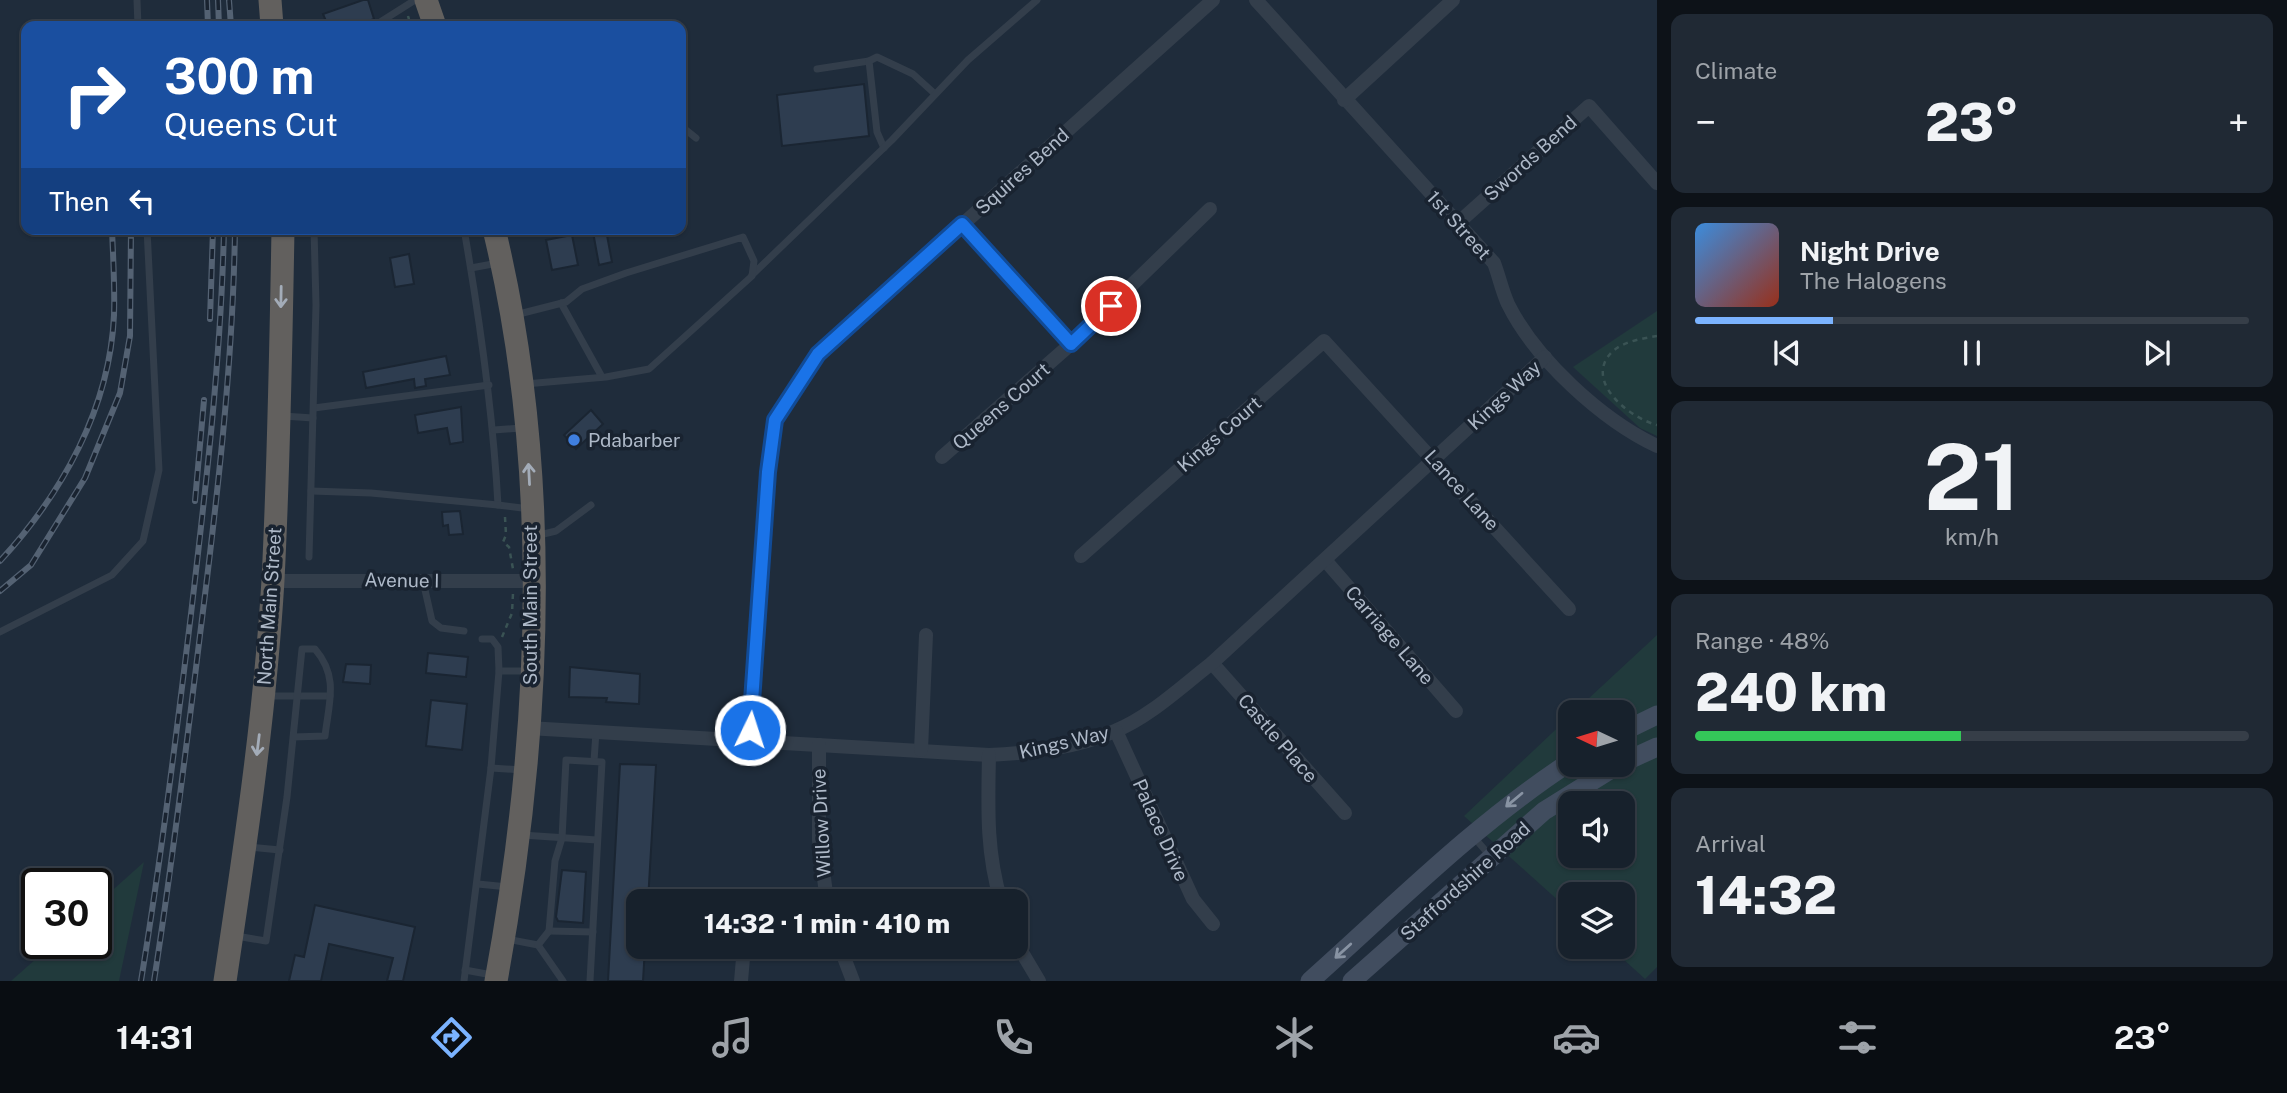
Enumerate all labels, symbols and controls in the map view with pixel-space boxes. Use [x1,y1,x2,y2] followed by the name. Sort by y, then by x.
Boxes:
[164,47,314,105] text: 300 m
[49,49,140,140] icon: right
[1695,57,1777,84] text: Climate
[1925,92,2019,153] text: 23°
[1695,100,1716,145] text: −
[2228,100,2249,145] text: +
[164,106,338,143] text: Queens Cut
[1479,111,1581,205] street label: Swords Bend
[971,123,1073,219] street label: Squires Bend
[123,182,161,220] icon: left
[49,186,109,217] text: Then
[1423,186,1495,264] street label: 1st Street
[1800,236,1940,267] text: Night Drive
[1800,267,1947,294] text: The Halogens
[1081,276,1141,336] pin
[275,286,288,309] one-way arrow
[1092,287,1130,325] icon: arrive
[1768,334,1806,372] icon: previous
[1953,334,1991,372] icon: pause
[2138,334,2176,372] icon: next
[1463,356,1545,434] street label: Kings Way
[948,358,1054,454] street label: Queens Court
[1173,392,1265,476] street label: Kings Court
[1924,424,2020,530] text: 21
[588,429,680,451] place label: Pdabarber
[566,432,582,448] marker: Pdabarber
[1420,445,1504,535] street label: Lance Lane
[522,463,535,486] one-way arrow
[1945,523,1999,550] text: km/h
[519,525,541,685] street label: South Main Street
[253,526,285,686] street label: North Main Street
[364,568,440,592] street label: Avenue I
[1341,581,1439,689] street label: Carriage Lane
[1695,627,1830,654] text: Range · 48%
[1695,662,1887,723] text: 240 km
[1234,689,1322,787] street label: Castle Place
[713,693,787,767] position arrow
[1558,700,1634,777] north arrow
[1558,700,1635,959] map controls
[1017,721,1111,763] street label: Kings Way
[251,733,264,756] one-way arrow
[807,768,835,878] street label: Willow Drive
[1129,775,1193,885] street label: Palace Drive
[1558,791,1635,868] button: sound
[1505,792,1523,808] one-way arrow
[1396,817,1534,945] street label: Staffordshire Road
[1695,830,1766,857] text: Arrival
[1695,865,1837,926] text: 14:32
[21,868,112,959] speed limit sign: 30
[1558,882,1635,959] button: layers
[704,908,950,939] text: 14:32 · 1 min · 410 m
[1334,943,1352,959] one-way arrow
[427,1013,476,1062] icon: directions
[708,1013,757,1062] icon: music
[989,1013,1038,1062] icon: phone
[1270,1013,1319,1062] icon: climate
[1552,1013,1601,1062] icon: car
[1833,1013,1882,1062] icon: filters
[116,1019,194,1056] text: 14:31
[2114,1019,2171,1056] text: 23°

